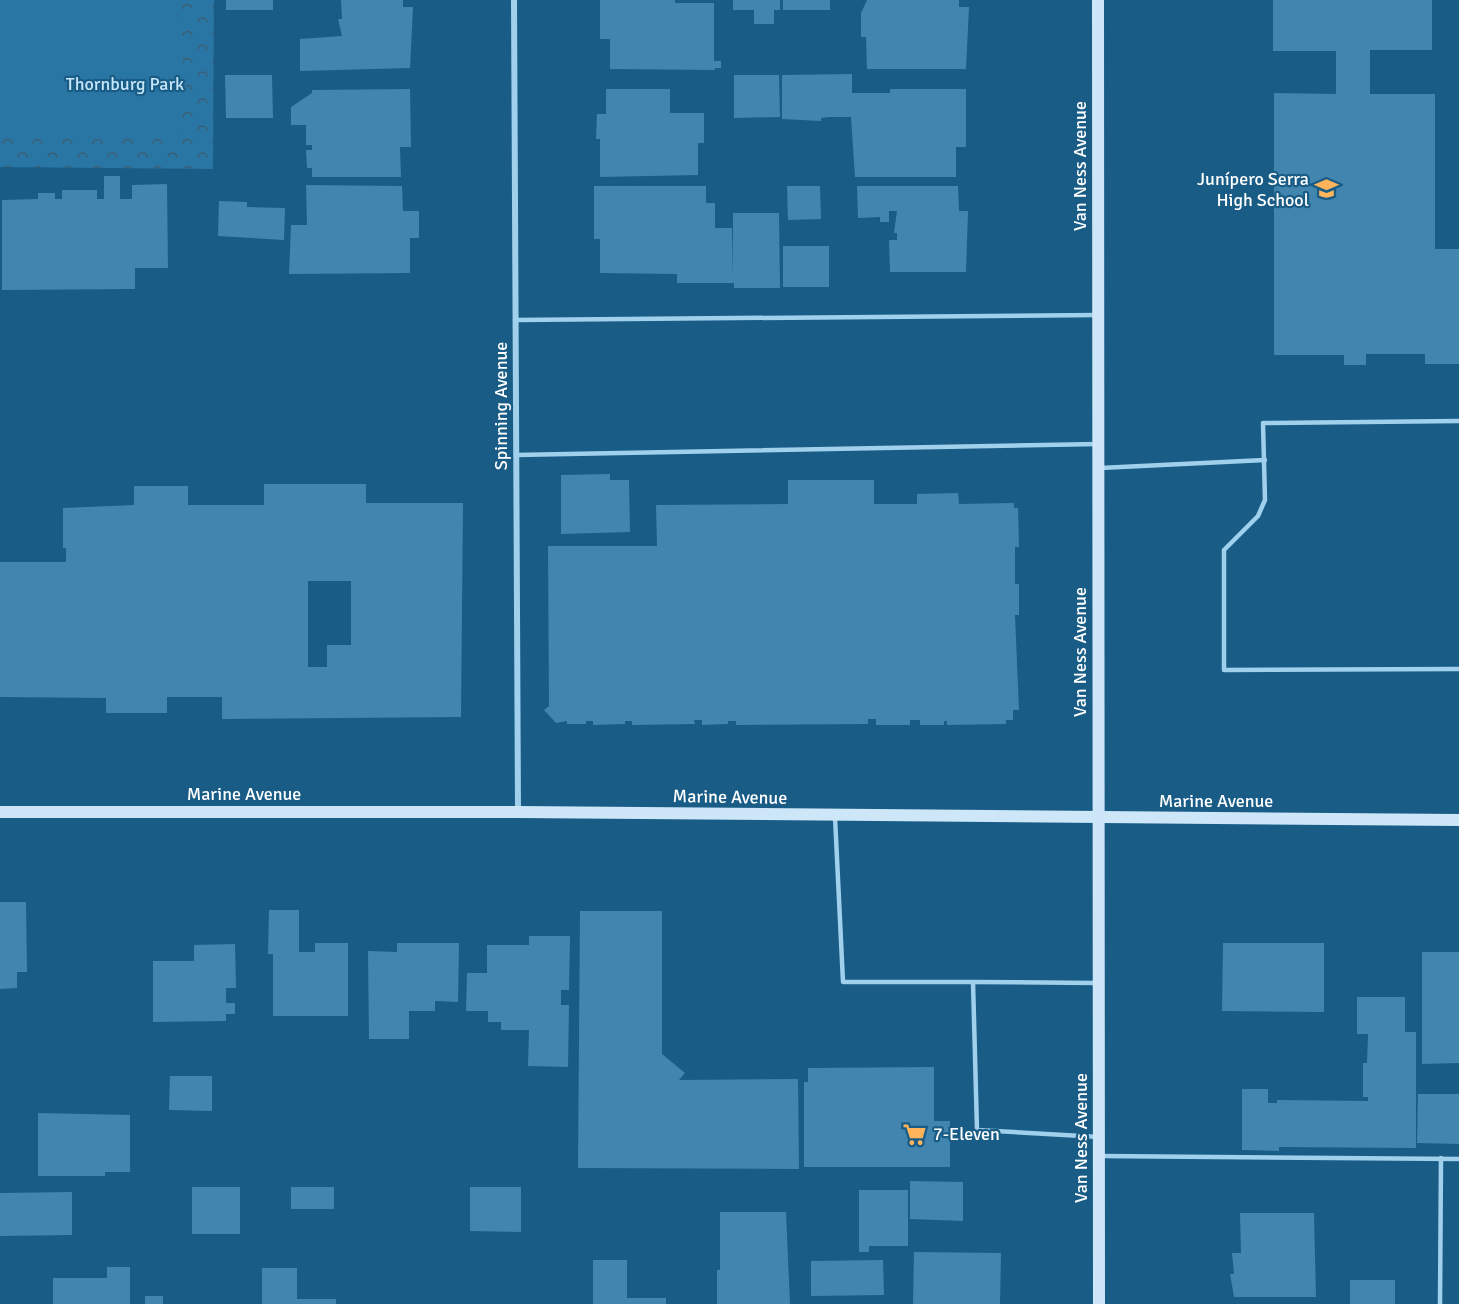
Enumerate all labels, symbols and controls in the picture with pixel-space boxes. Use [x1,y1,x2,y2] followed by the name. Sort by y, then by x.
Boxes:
[66,73,184,95] park label: Thornburg Park
[1069,101,1091,231] street label: Van Ness Avenue
[1197,168,1309,211] place label: Junípero Serra High School
[1314,176,1340,202] school or university icon: Junípero Serra High School
[490,342,512,470] street label: Spinning Avenue
[1069,587,1091,717] street label: Van Ness Avenue
[187,783,301,805] street label: Marine Avenue
[673,785,787,809] street label: Marine Avenue
[1159,790,1273,812] street label: Marine Avenue
[1070,1073,1092,1203] street label: Van Ness Avenue
[902,1121,928,1147] supermarket icon: 7-Eleven
[933,1123,1000,1145] place label: 7-Eleven

